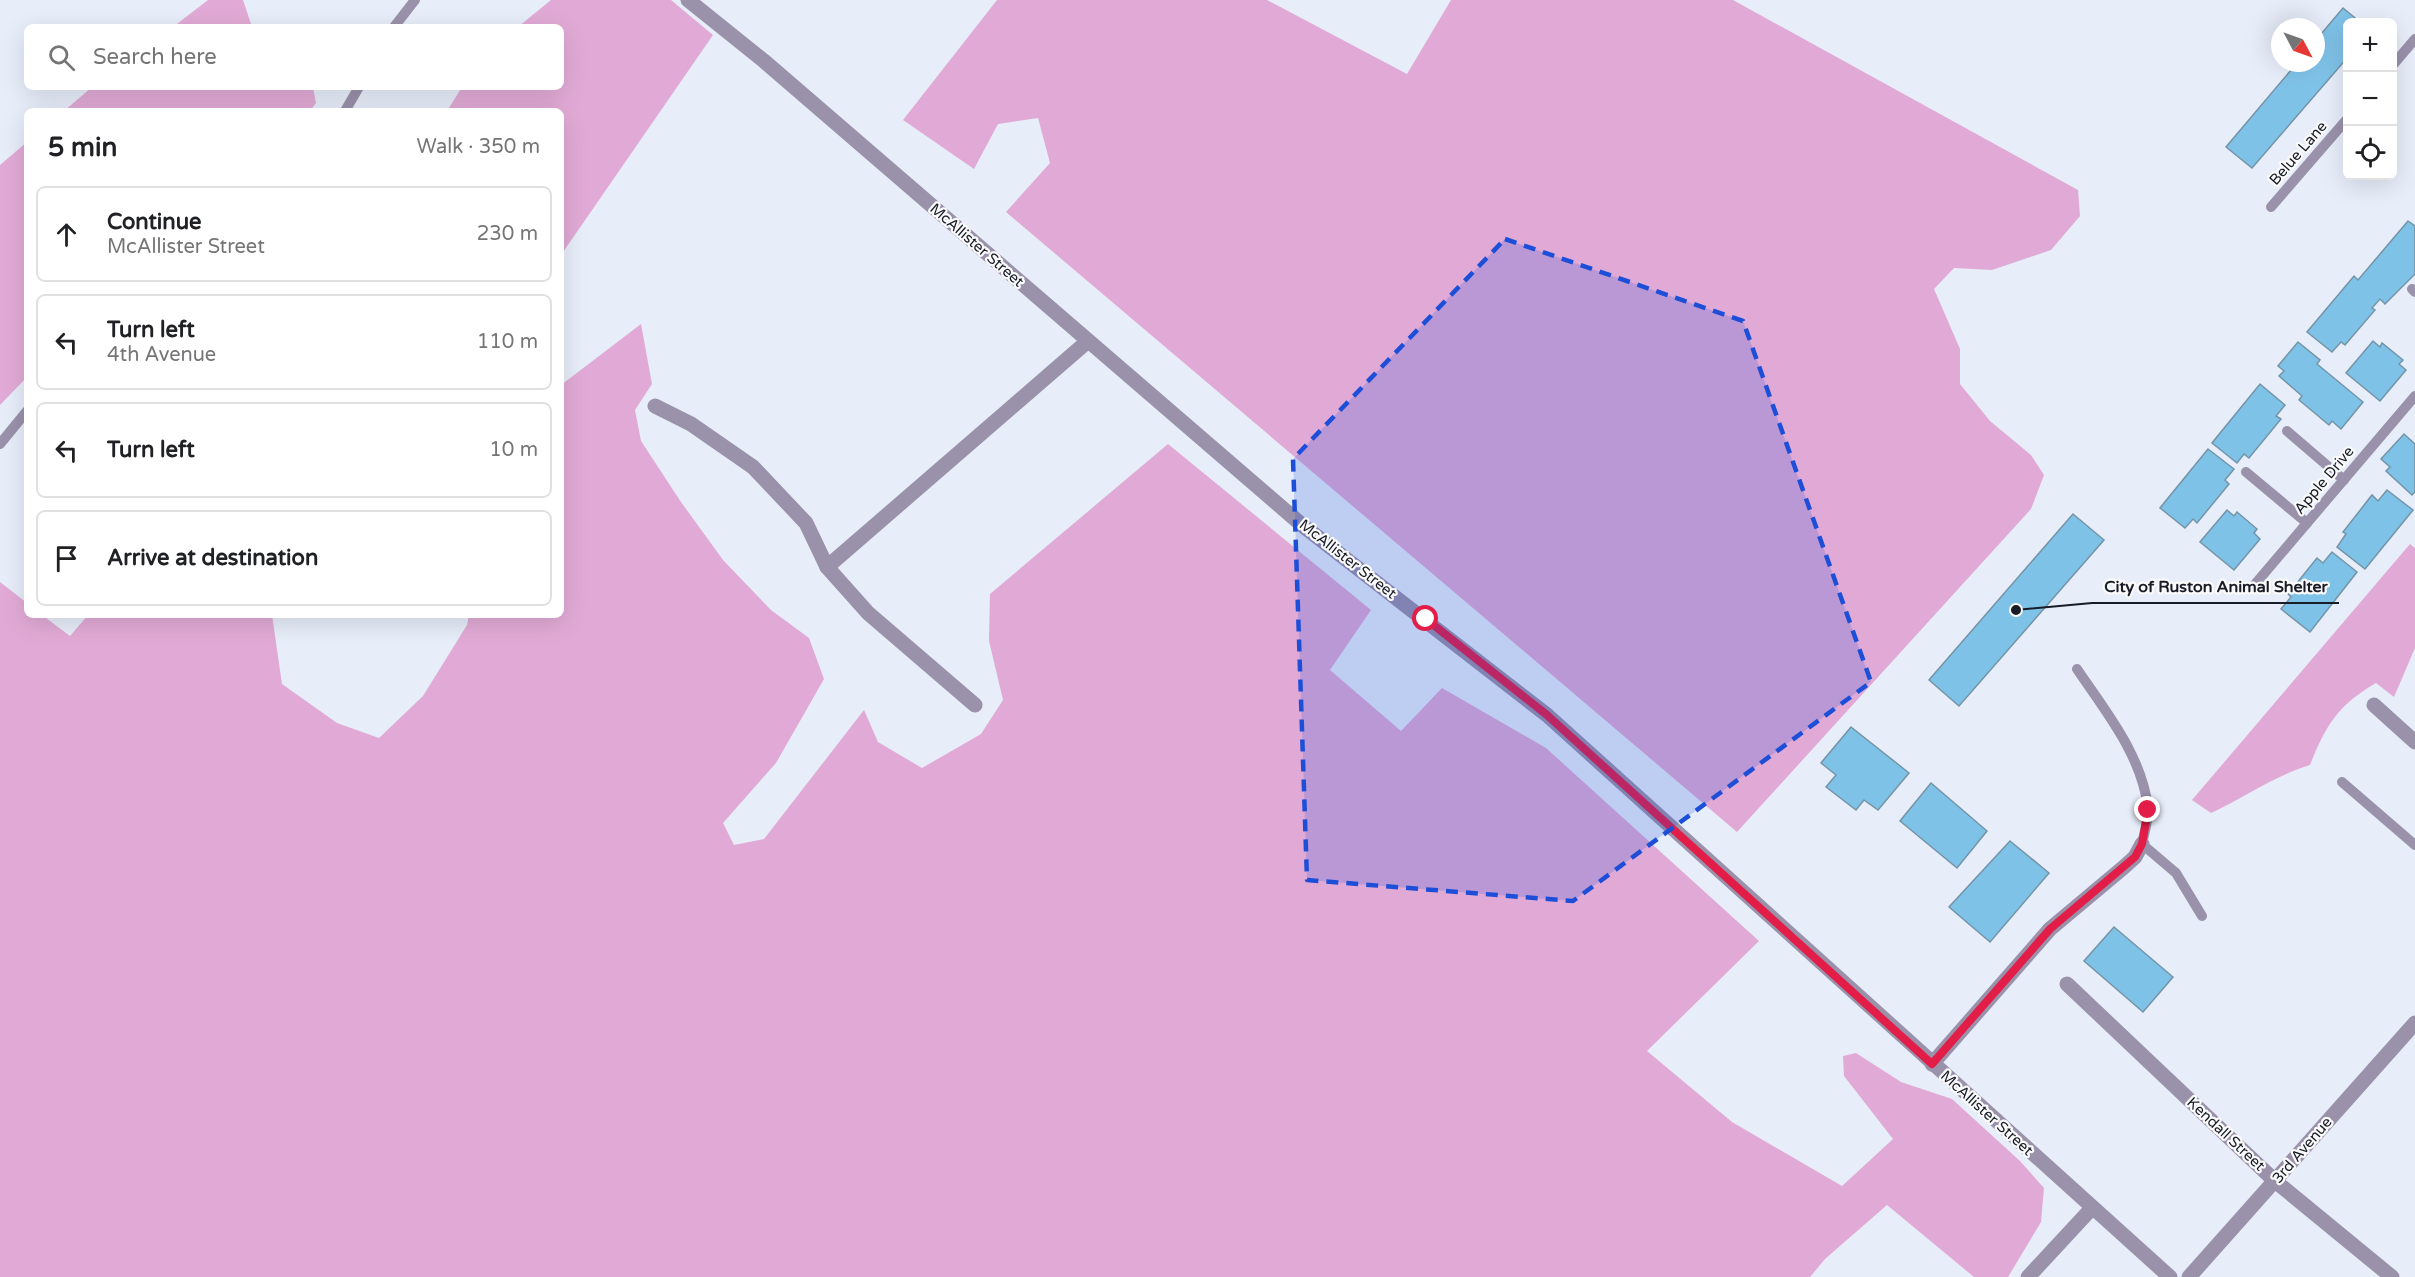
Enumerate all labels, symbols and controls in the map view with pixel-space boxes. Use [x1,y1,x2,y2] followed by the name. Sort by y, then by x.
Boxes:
[2271,18,2325,72] north arrow
[2343,18,2397,180] map controls
[2343,18,2397,72] button: +
[24,24,564,90] search box
[45,41,78,74] icon: search
[93,44,217,70] text: Search here
[2343,72,2397,126] button: −
[2265,117,2331,189] street label: Belue Lane
[2343,126,2397,180] button: locate
[48,132,117,163] text: 5 min
[417,135,540,159] text: Walk · 350 m
[926,199,1028,291] street label: McAllister Street
[107,209,202,235] text: Continue
[50,218,83,251] icon: ahead
[477,222,538,246] text: 230 m
[107,235,265,259] text: McAllister Street
[107,317,195,343] text: Turn left
[50,326,83,359] icon: left
[477,330,538,354] text: 110 m
[107,343,216,367] text: 4th Avenue
[50,434,83,467] icon: left
[107,437,195,463] text: Turn left
[489,438,538,462] text: 10 m
[2290,442,2358,518] street label: Apple Drive
[1296,515,1400,603] street label: McAllister Street
[50,542,83,575] icon: arrive
[107,545,318,571] text: Arrive at destination
[2092,569,2339,603] callout: City of Ruston Animal Shelter
[2104,577,2329,597] text: City of Ruston Animal Shelter
[1412,605,1438,631] route start
[2134,796,2160,822] route end
[1937,1067,2037,1159] street label: McAllister Street
[2183,1093,2269,1175] street label: Kendall Street
[2268,1113,2336,1187] street label: 3rd Avenue

